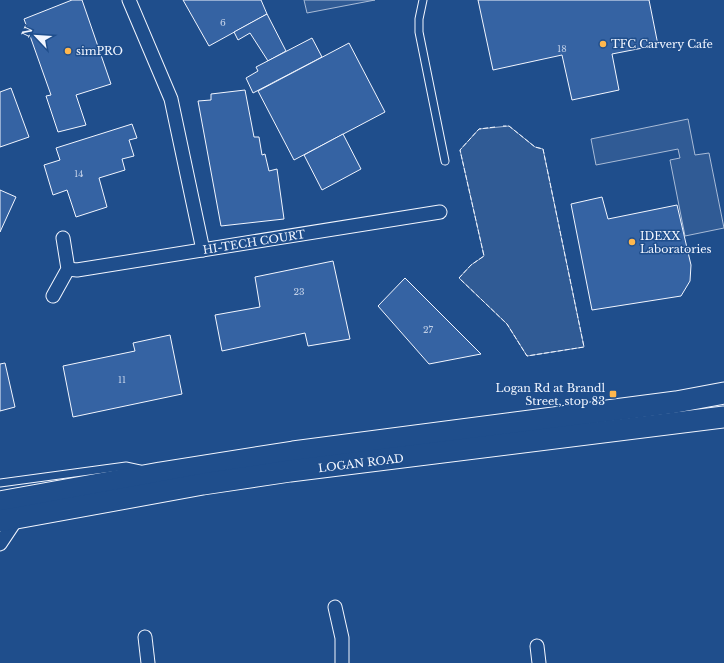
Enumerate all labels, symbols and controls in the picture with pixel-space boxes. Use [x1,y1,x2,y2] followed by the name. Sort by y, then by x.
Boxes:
[16,16,56,56] north arrow
[220,17,226,28] house number: 6
[18,24,36,39] text: N
[611,37,713,51] place label: TFC Carvery Cafe
[598,39,608,49] marker: TFC Carvery Cafe
[557,43,567,54] house number: 18
[76,44,123,58] place label: simPRO
[63,46,73,56] marker: simPRO
[74,168,84,179] house number: 14
[202,227,306,257] street label: HI-TECH COURT
[640,229,711,256] place label: IDEXX Laboratories
[627,237,637,247] marker: IDEXX Laboratories
[293,286,305,297] house number: 23
[423,324,434,335] house number: 27
[118,374,126,385] house number: 11
[495,381,605,408] place label: Logan Rd at Brandl Street, stop 83
[608,389,618,399] marker: Logan Rd at Brandl Street, stop 83
[317,451,405,475] street label: LOGAN ROAD

